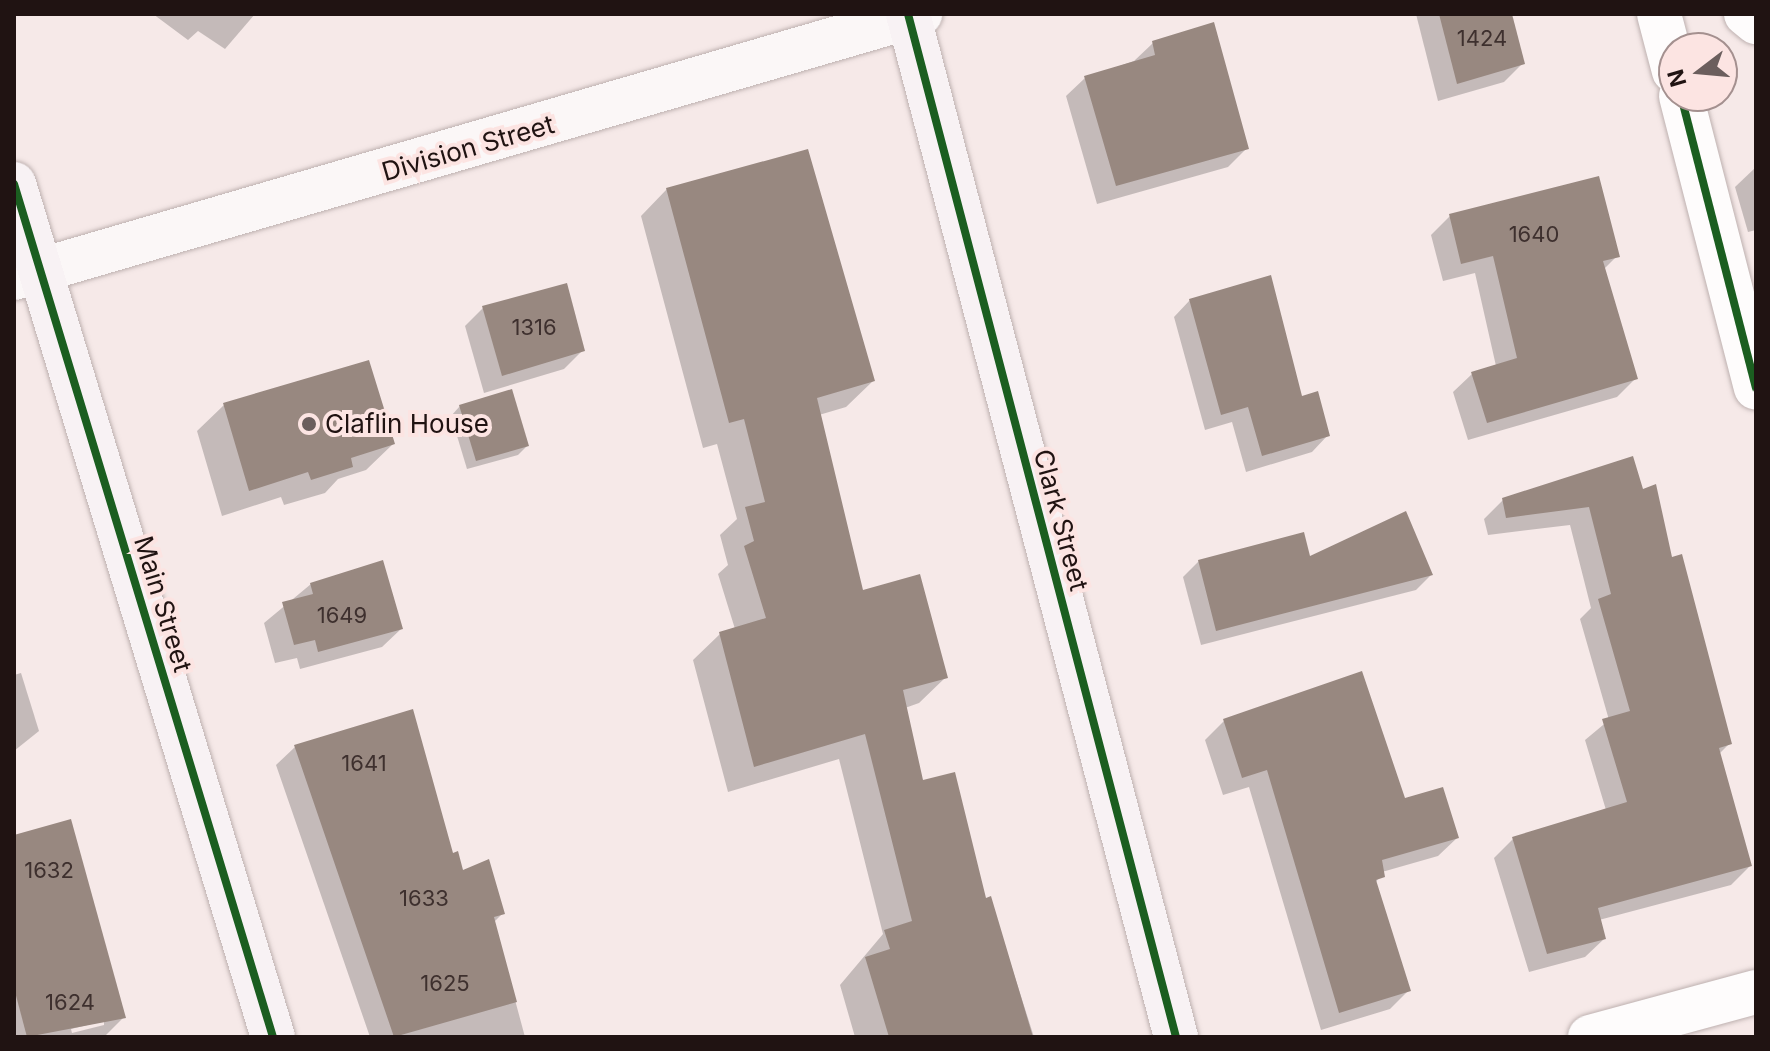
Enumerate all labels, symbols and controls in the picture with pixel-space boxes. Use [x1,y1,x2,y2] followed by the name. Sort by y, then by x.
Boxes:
[1457,26,1507,52] house number: 1424
[1658,32,1738,112] north arrow
[1662,66,1692,90] text: N
[378,109,558,187] street label: Division Street
[1509,222,1559,248] house number: 1640
[511,315,557,341] house number: 1316
[325,408,489,440] place label: Claflin House
[300,415,318,433] marker: Claflin House
[1027,446,1095,594] street label: Clark Street
[128,532,198,676] street label: Main Street
[317,603,367,629] house number: 1649
[341,751,387,777] house number: 1641
[24,858,74,884] house number: 1632
[399,886,449,912] house number: 1633
[420,971,470,997] house number: 1625
[45,990,95,1016] house number: 1624

